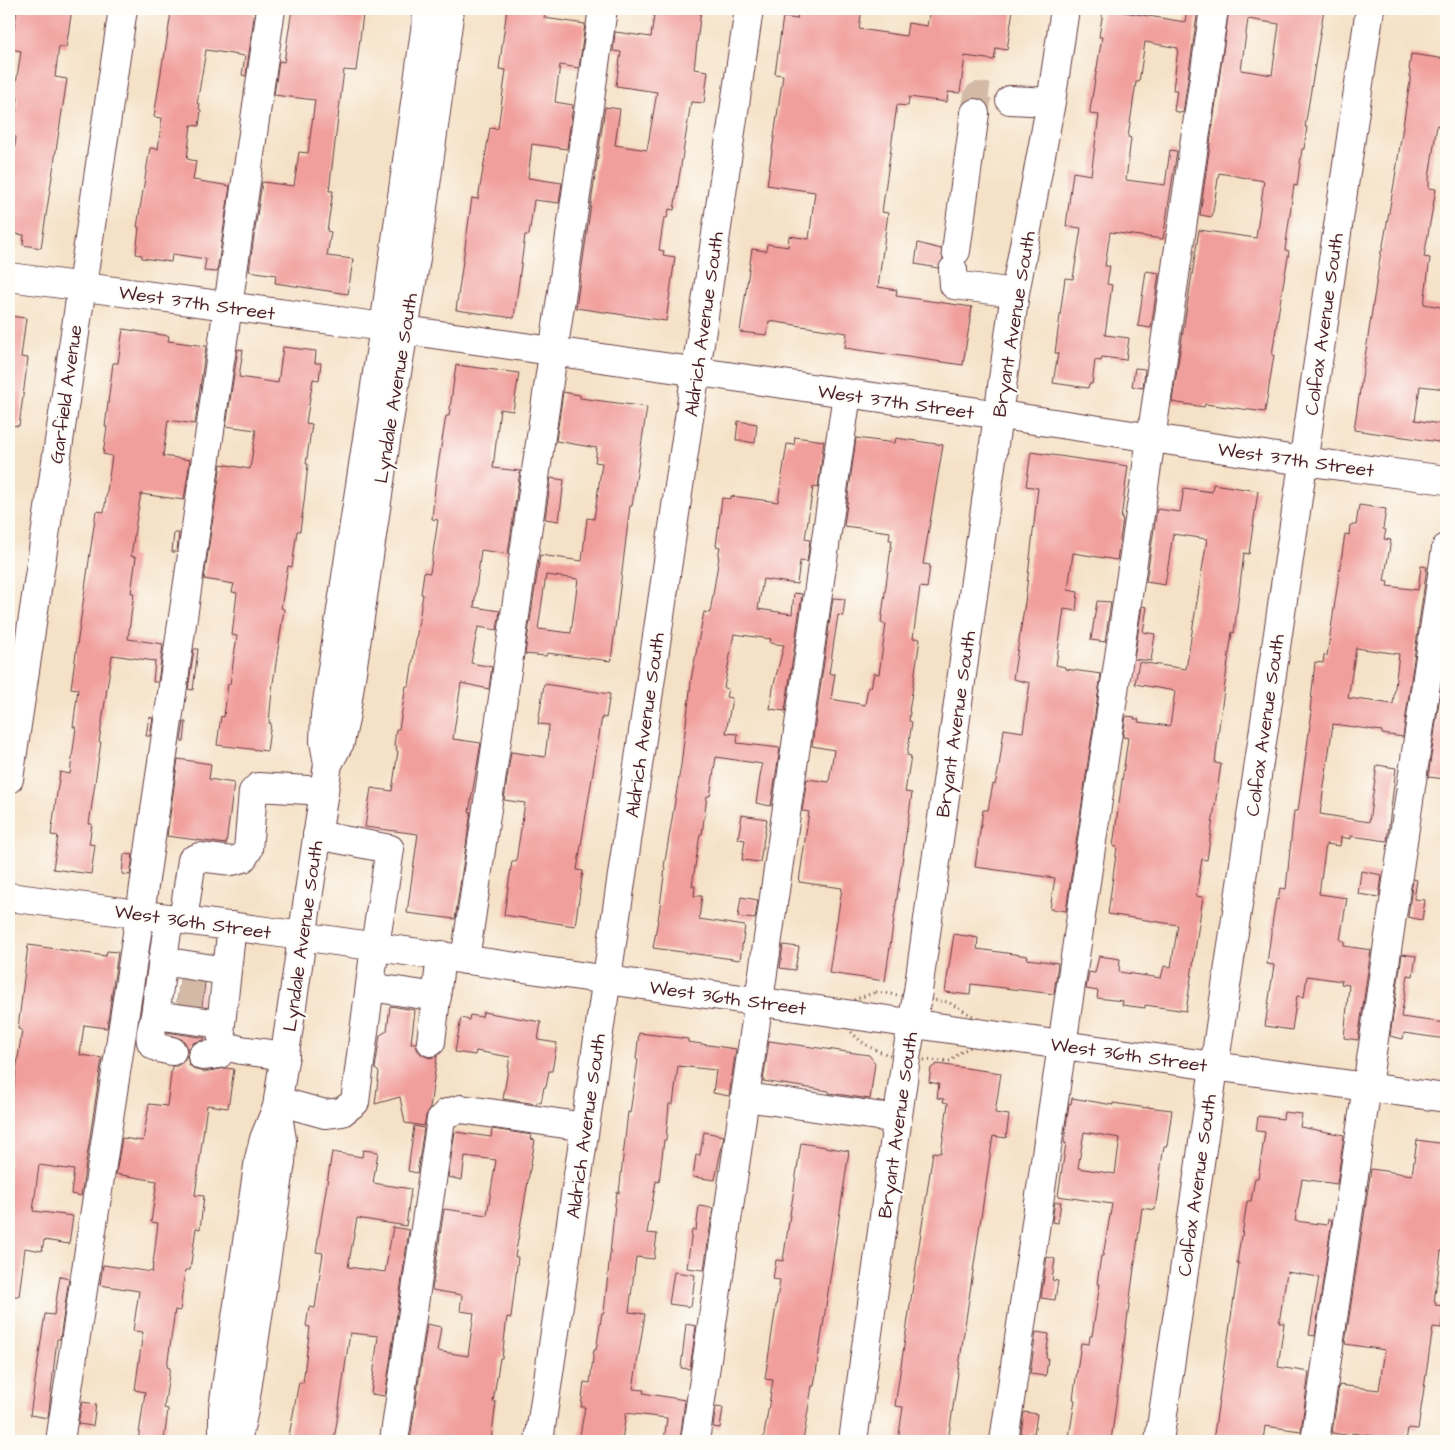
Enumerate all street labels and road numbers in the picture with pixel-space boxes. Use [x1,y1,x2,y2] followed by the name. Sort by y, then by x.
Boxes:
[986,229,1044,419] street label: Bryant Avenue South
[678,230,731,418] street label: Aldrich Avenue South
[1298,231,1351,417] street label: Colfax Avenue South
[117,279,277,328] street label: West 37th Street
[368,291,426,485] street label: Lyndale Avenue South
[43,323,90,465] street label: Garfield Avenue
[816,378,976,427] street label: West 37th Street
[1216,436,1376,485] street label: West 37th Street
[930,629,984,819] street label: Bryant Avenue South
[619,631,672,819] street label: Aldrich Avenue South
[1239,632,1292,818] street label: Colfax Avenue South
[277,839,331,1033] street label: Lyndale Avenue South
[113,898,273,947] street label: West 36th Street
[648,974,808,1023] street label: West 36th Street
[872,1030,926,1220] street label: Bryant Avenue South
[1049,1031,1209,1080] street label: West 36th Street
[560,1032,613,1220] street label: Aldrich Avenue South
[1171,1092,1224,1278] street label: Colfax Avenue South

